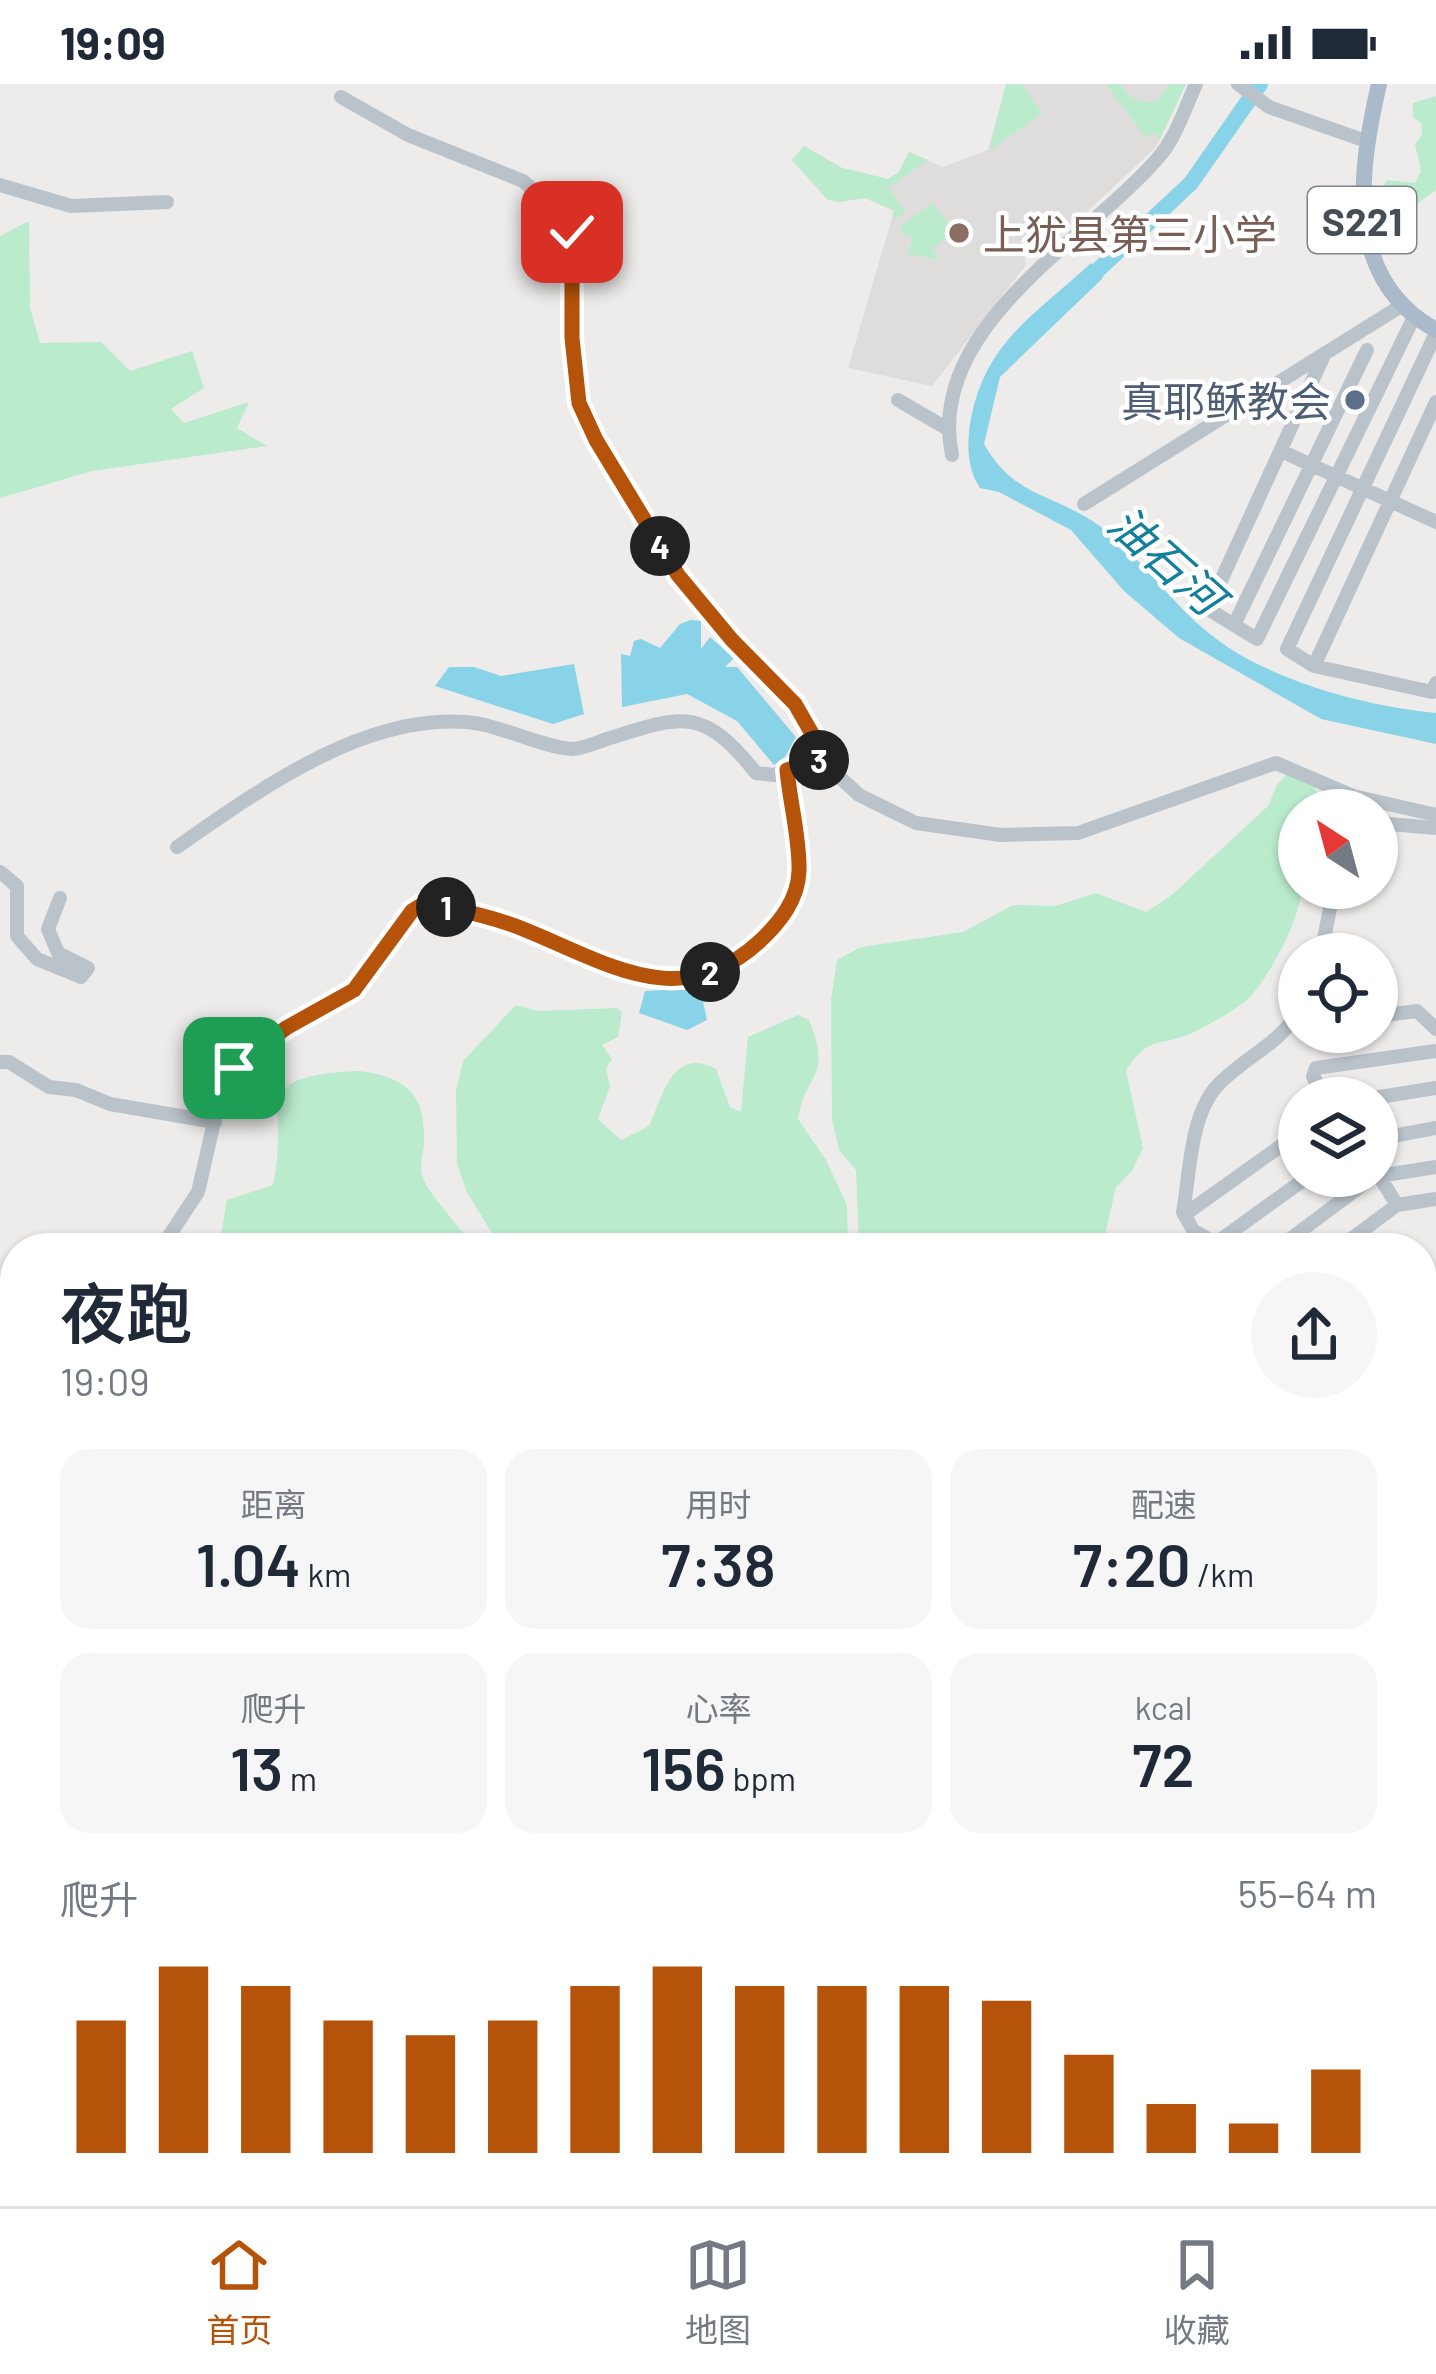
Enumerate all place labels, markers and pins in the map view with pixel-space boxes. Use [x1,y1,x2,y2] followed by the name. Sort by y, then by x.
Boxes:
[521,181,623,283] pin
[983,208,1277,258] place label: 上犹县第三小学
[946,220,972,246] marker: 上犹县第三小学
[1121,375,1331,425] place label: 真耶稣教会
[1342,387,1368,413] marker: 真耶稣教会
[630,516,690,576] pin: 4
[789,730,849,790] pin: 3
[416,877,476,937] pin: 1
[680,942,740,1002] pin: 2
[183,1017,285,1119] pin

